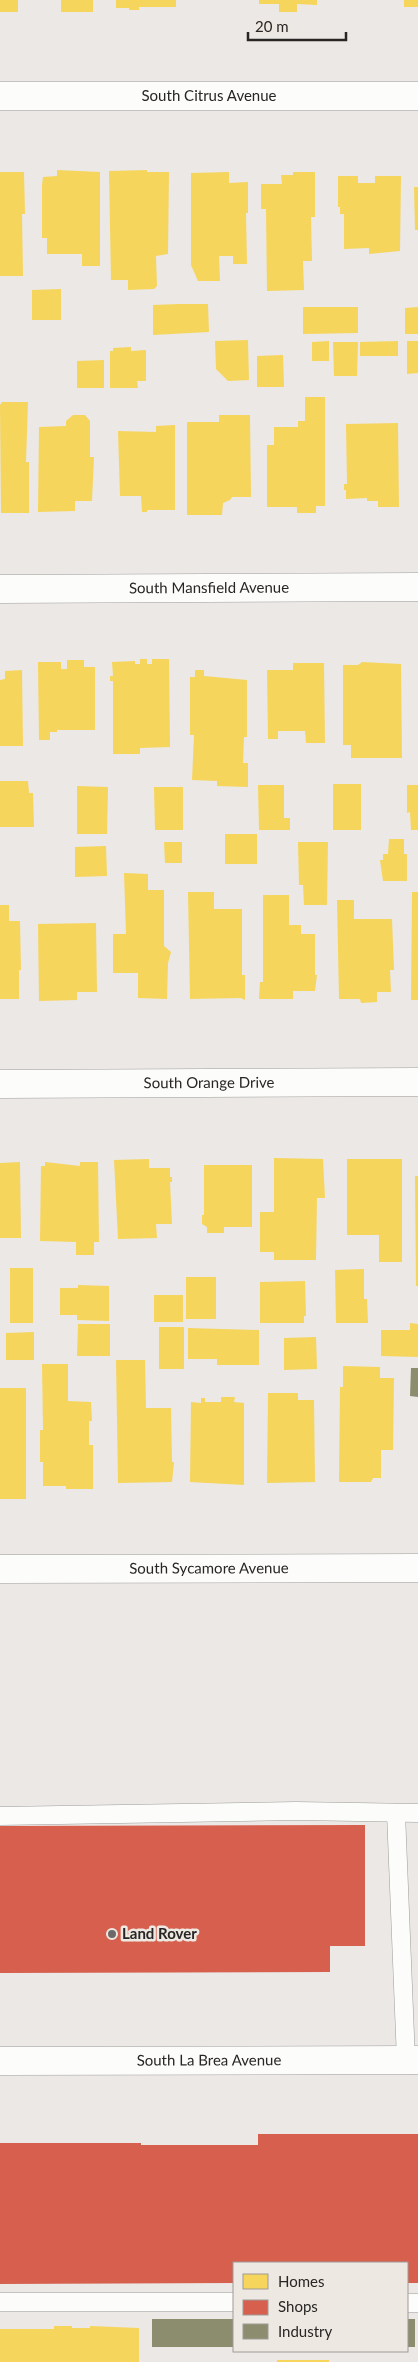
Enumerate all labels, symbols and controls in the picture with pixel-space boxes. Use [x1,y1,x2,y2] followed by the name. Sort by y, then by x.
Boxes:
[248,10,346,42] scale bar
[255,17,289,35] text: 20 m
[142,86,277,104] street label: South Citrus Avenue
[129,578,289,596] street label: South Mansfield Avenue
[144,1073,275,1091] street label: South Orange Drive
[129,1558,289,1577] street label: South Sycamore Avenue
[122,1924,197,1942] place label: Land Rover
[106,1928,118,1940] marker: Land Rover
[137,2050,281,2069] street label: South La Brea Avenue
[233,2262,408,2352] legend
[278,2272,324,2290] text: Homes
[278,2297,318,2315] text: Shops
[278,2322,333,2340] text: Industry

